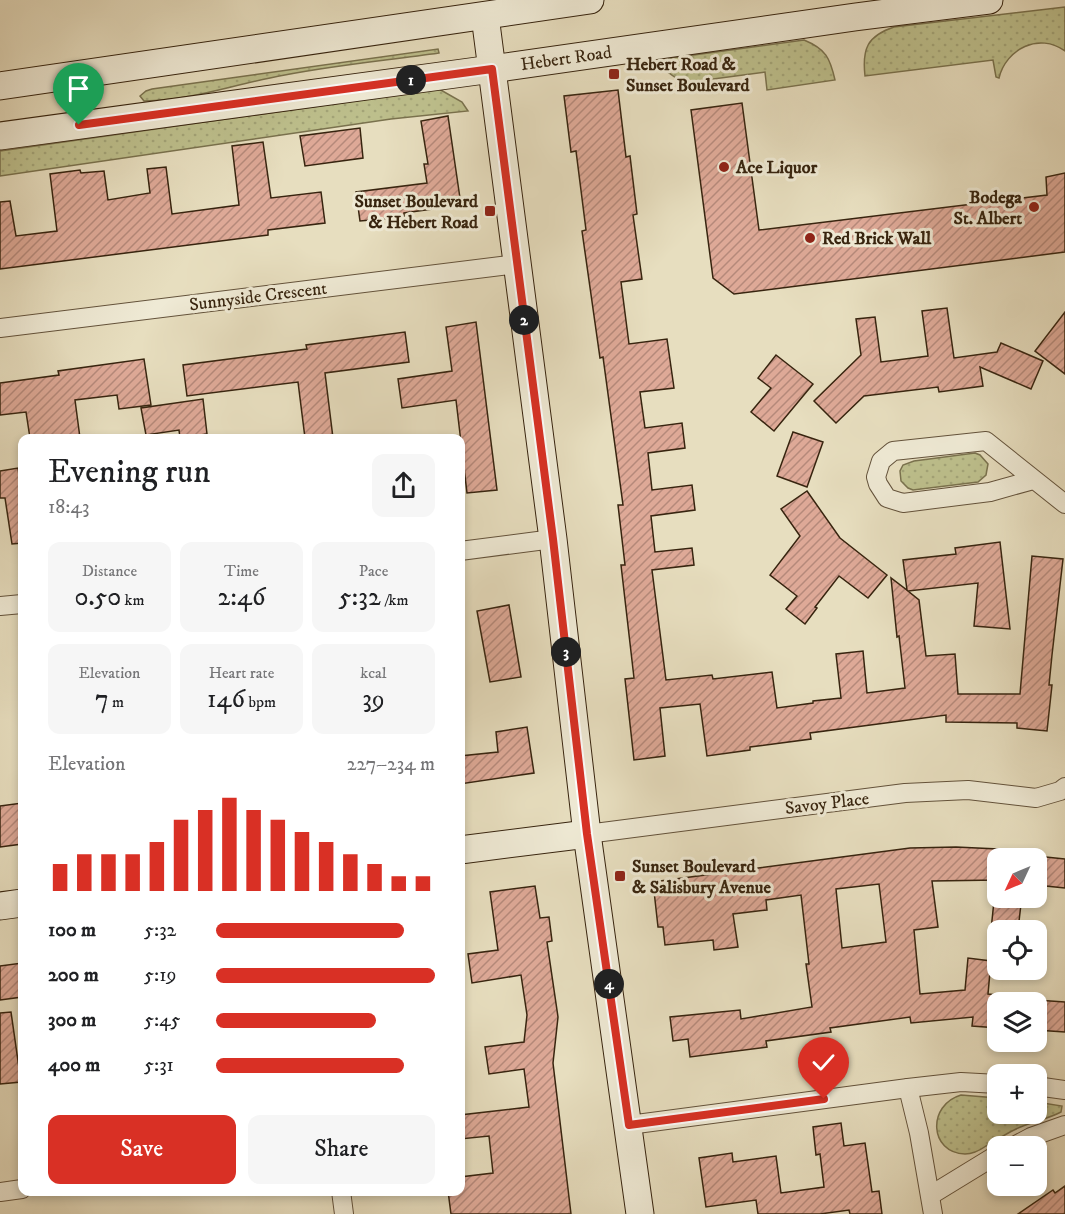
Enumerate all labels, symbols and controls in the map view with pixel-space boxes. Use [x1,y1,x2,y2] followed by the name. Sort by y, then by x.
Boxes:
[519,42,613,76] street label: Hebert Road
[626,54,750,97] place label: Hebert Road & Sunset Boulevard
[53,63,104,125] pin
[396,65,426,95] pin: 1
[607,67,621,81] marker: Hebert Road & Sunset Boulevard
[408,70,414,90] text: 1
[62,72,95,105] icon: arrive
[735,157,817,179] place label: Ace Liquor
[717,160,731,174] marker: Ace Liquor
[953,187,1022,230] place label: Bodega St. Albert
[355,191,479,234] place label: Sunset Boulevard & Hebert Road
[1027,200,1041,214] marker: Bodega St. Albert
[483,204,497,218] marker: Sunset Boulevard & Hebert Road
[822,228,932,250] place label: Red Brick Wall
[803,231,817,245] marker: Red Brick Wall
[188,278,328,316] street label: Sunnyside Crescent
[509,305,539,335] pin: 2
[520,310,528,330] text: 2
[48,452,210,493] text: Evening run
[372,454,435,517] button: share
[48,495,90,520] text: 18:43
[82,561,137,581] text: Distance
[224,561,259,581] text: Time
[359,561,388,581] text: Pace
[74,581,121,614] text: 0.50
[217,581,266,614] text: 2:46
[339,581,381,614] text: 5:32
[121,590,145,610] text: km
[381,590,408,610] text: /km
[551,637,581,667] pin: 3
[563,642,569,662] text: 3
[79,663,140,683] text: Elevation
[209,663,274,683] text: Heart rate
[360,663,387,683] text: kcal
[95,683,109,716] text: 7
[207,683,245,716] text: 146
[362,683,385,716] text: 39
[109,692,124,712] text: m
[245,692,276,712] text: bpm
[48,752,125,777] text: Elevation
[347,752,435,777] text: 227–234 m
[784,788,870,820] street label: Savoy Place
[987,848,1047,908] north arrow
[987,848,1047,1196] map controls
[632,856,772,899] place label: Sunset Boulevard & Salisbury Avenue
[613,869,627,883] marker: Sunset Boulevard & Salisbury Avenue
[48,918,96,943] text: 100 m
[144,918,176,943] text: 5:32
[987,920,1047,980] button: locate
[48,963,99,988] text: 200 m
[144,963,176,988] text: 5:19
[594,969,624,999] pin: 4
[604,974,614,994] text: 4
[987,992,1047,1052] button: layers
[48,1008,96,1033] text: 300 m
[144,1008,180,1033] text: 5:45
[798,1037,849,1099] pin
[807,1046,840,1079] icon: check
[48,1053,100,1078] text: 400 m
[144,1053,174,1078] text: 5:31
[987,1064,1047,1124] button: +
[48,1115,236,1184] button: Save
[248,1115,435,1184] button: Share
[987,1136,1047,1196] button: −

